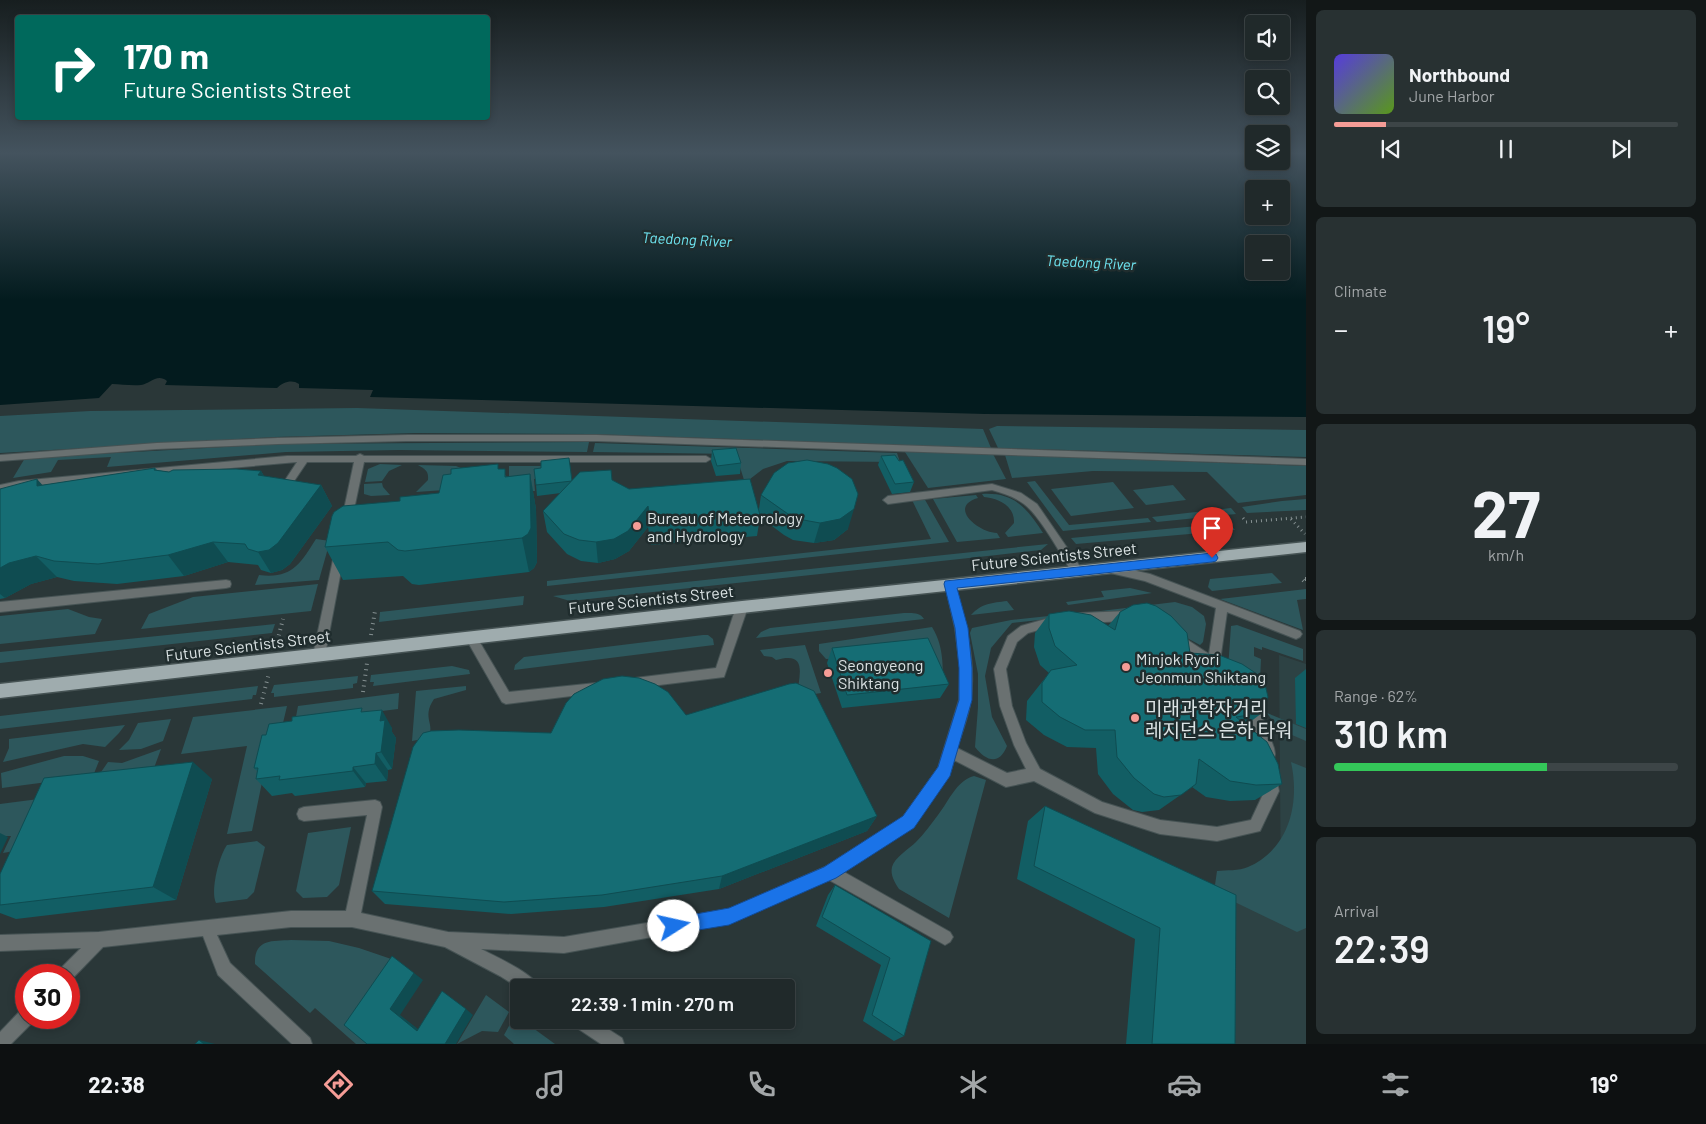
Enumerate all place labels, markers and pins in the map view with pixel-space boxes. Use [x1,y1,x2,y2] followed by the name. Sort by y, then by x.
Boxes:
[1191,507,1233,558] pin
[647,508,803,545] place label: Bureau of Meteorology and Hydrology
[631,520,643,532] marker: Bureau of Meteorology and Hydrology
[1136,649,1266,686] place label: Minjok Ryori Jeonmun Shiktang
[838,655,923,692] place label: Seongyeong Shiktang
[1120,661,1132,673] marker: Minjok Ryori Jeonmun Shiktang
[822,667,834,679] marker: Seongyeong Shiktang
[1145,696,1292,741] place label: 미래과학자거리 레지던스 은하 타워
[1129,712,1141,724] marker: 미래과학자거리 레지던스 은하 타워

